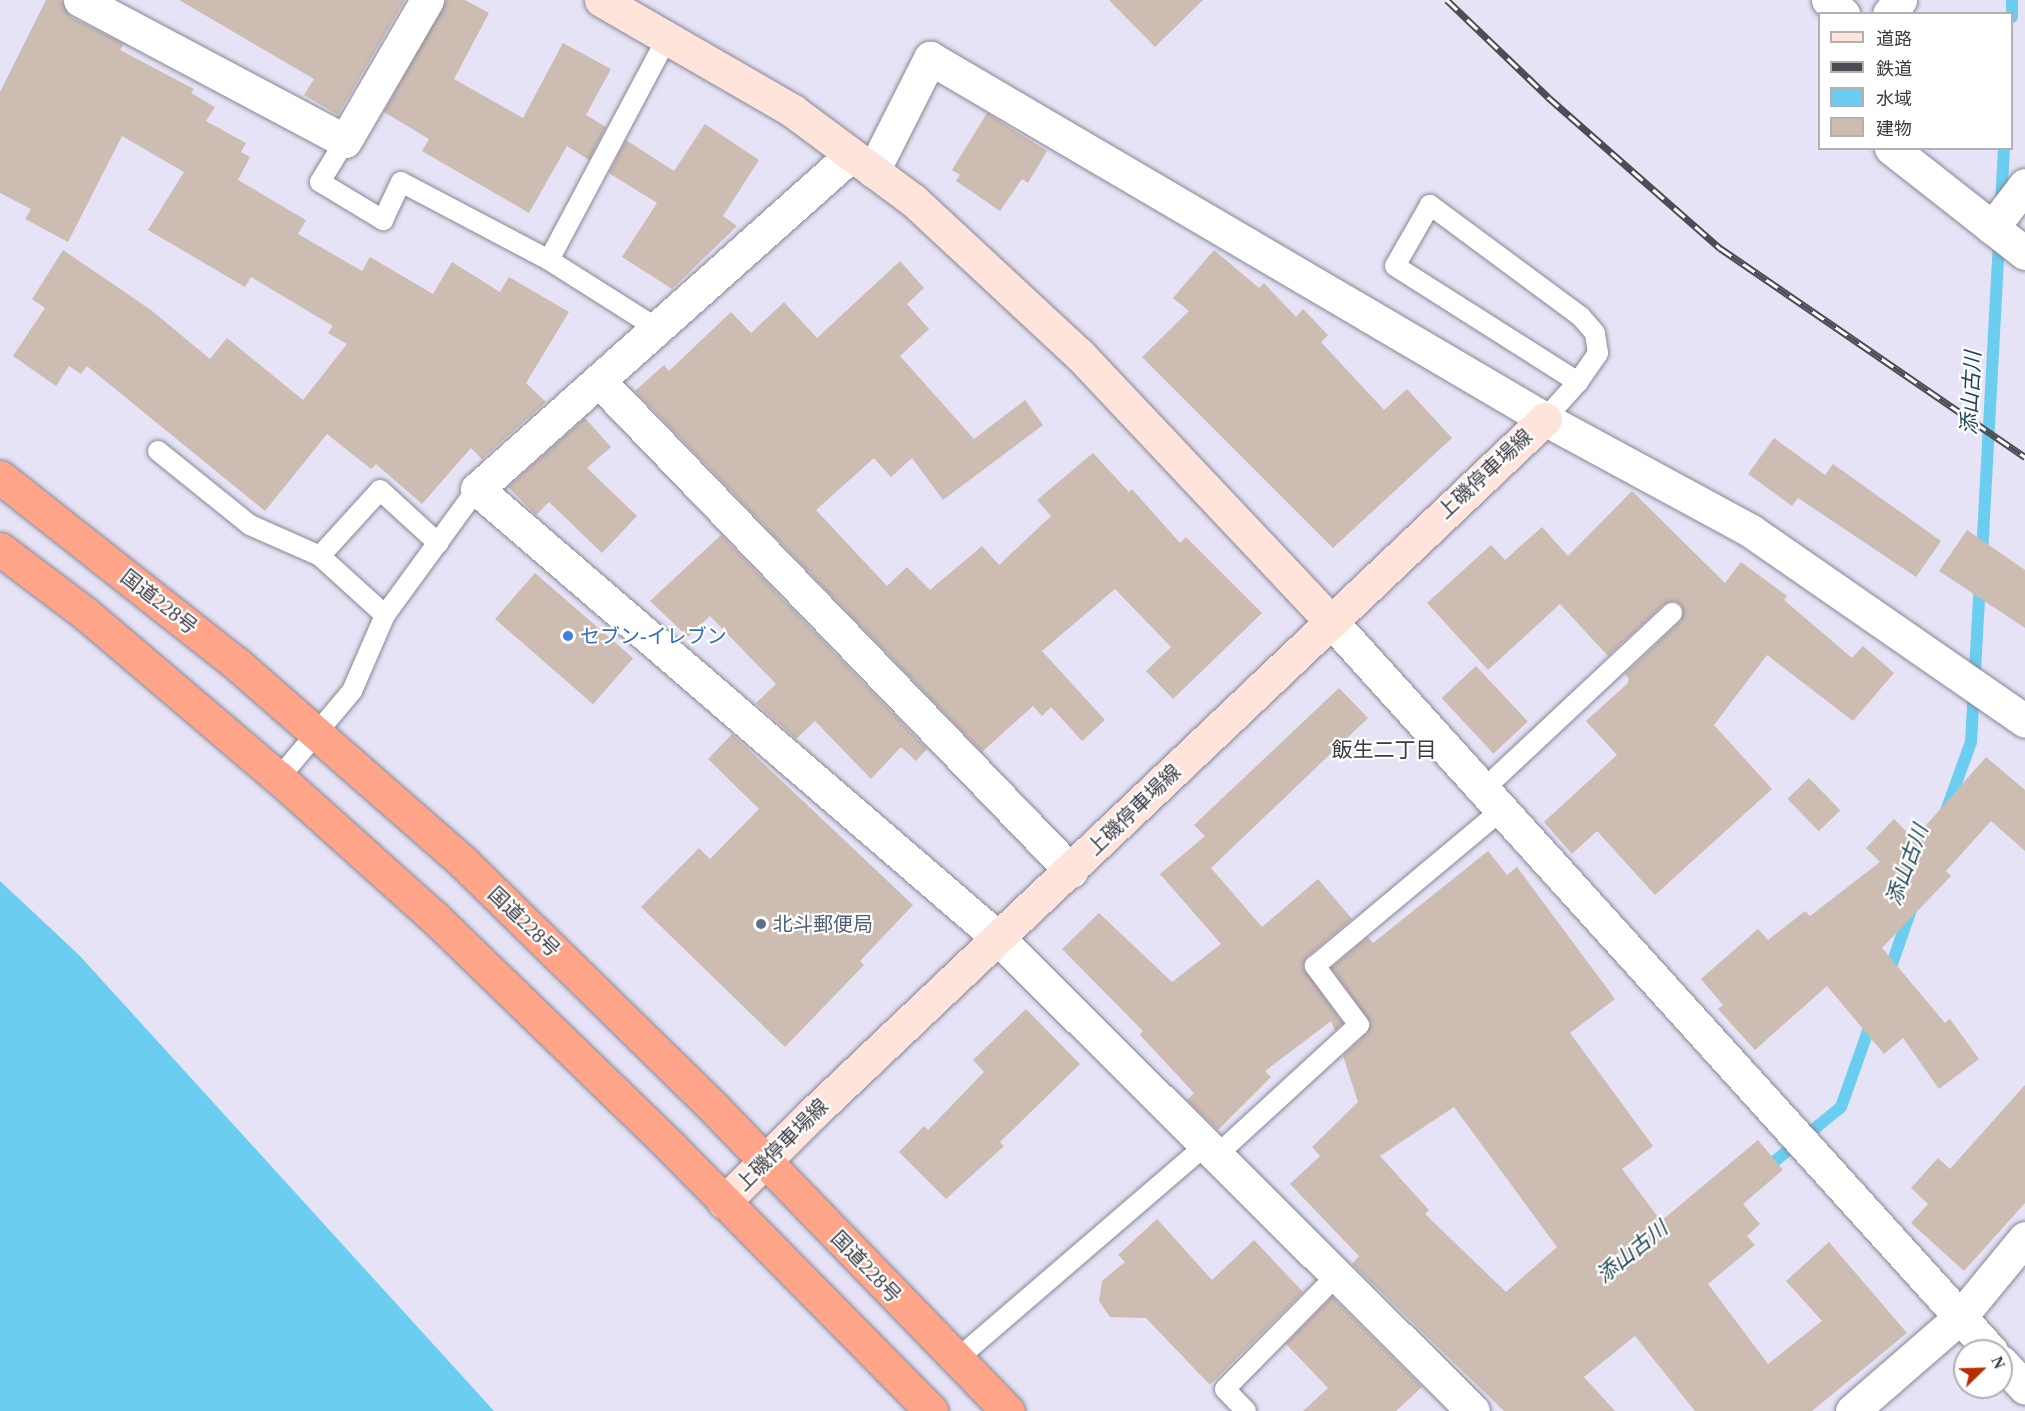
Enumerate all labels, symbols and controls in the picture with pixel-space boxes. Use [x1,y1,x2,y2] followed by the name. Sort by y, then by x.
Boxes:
[1818,12,2013,150] legend
[1876,29,1912,49] text: 道路
[1876,59,1912,79] text: 鉄道
[1876,89,1912,109] text: 水域
[1876,119,1912,139] text: 建物
[1956,350,1986,436] water label: 添山古川
[1433,424,1537,524] street label: 上磯停車場線
[116,565,202,639] street label: 国道228号
[580,624,727,648] place label: セブン-イレブン
[561,629,575,643] marker: セブン-イレブン
[1332,737,1436,763] district label: 飯生二丁目
[1083,760,1185,860] street label: 上磯停車場線
[1881,821,1933,909] water label: 添山古川
[483,882,565,962] street label: 国道228号
[773,912,873,936] place label: 北斗郵便局
[754,917,768,931] marker: 北斗郵便局
[731,1094,833,1196] street label: 上磯停車場線
[1591,1216,1673,1288] water label: 添山古川
[826,1226,906,1308] street label: 国道228号
[1953,1339,2013,1399] north arrow
[1988,1354,2008,1371] text: N

